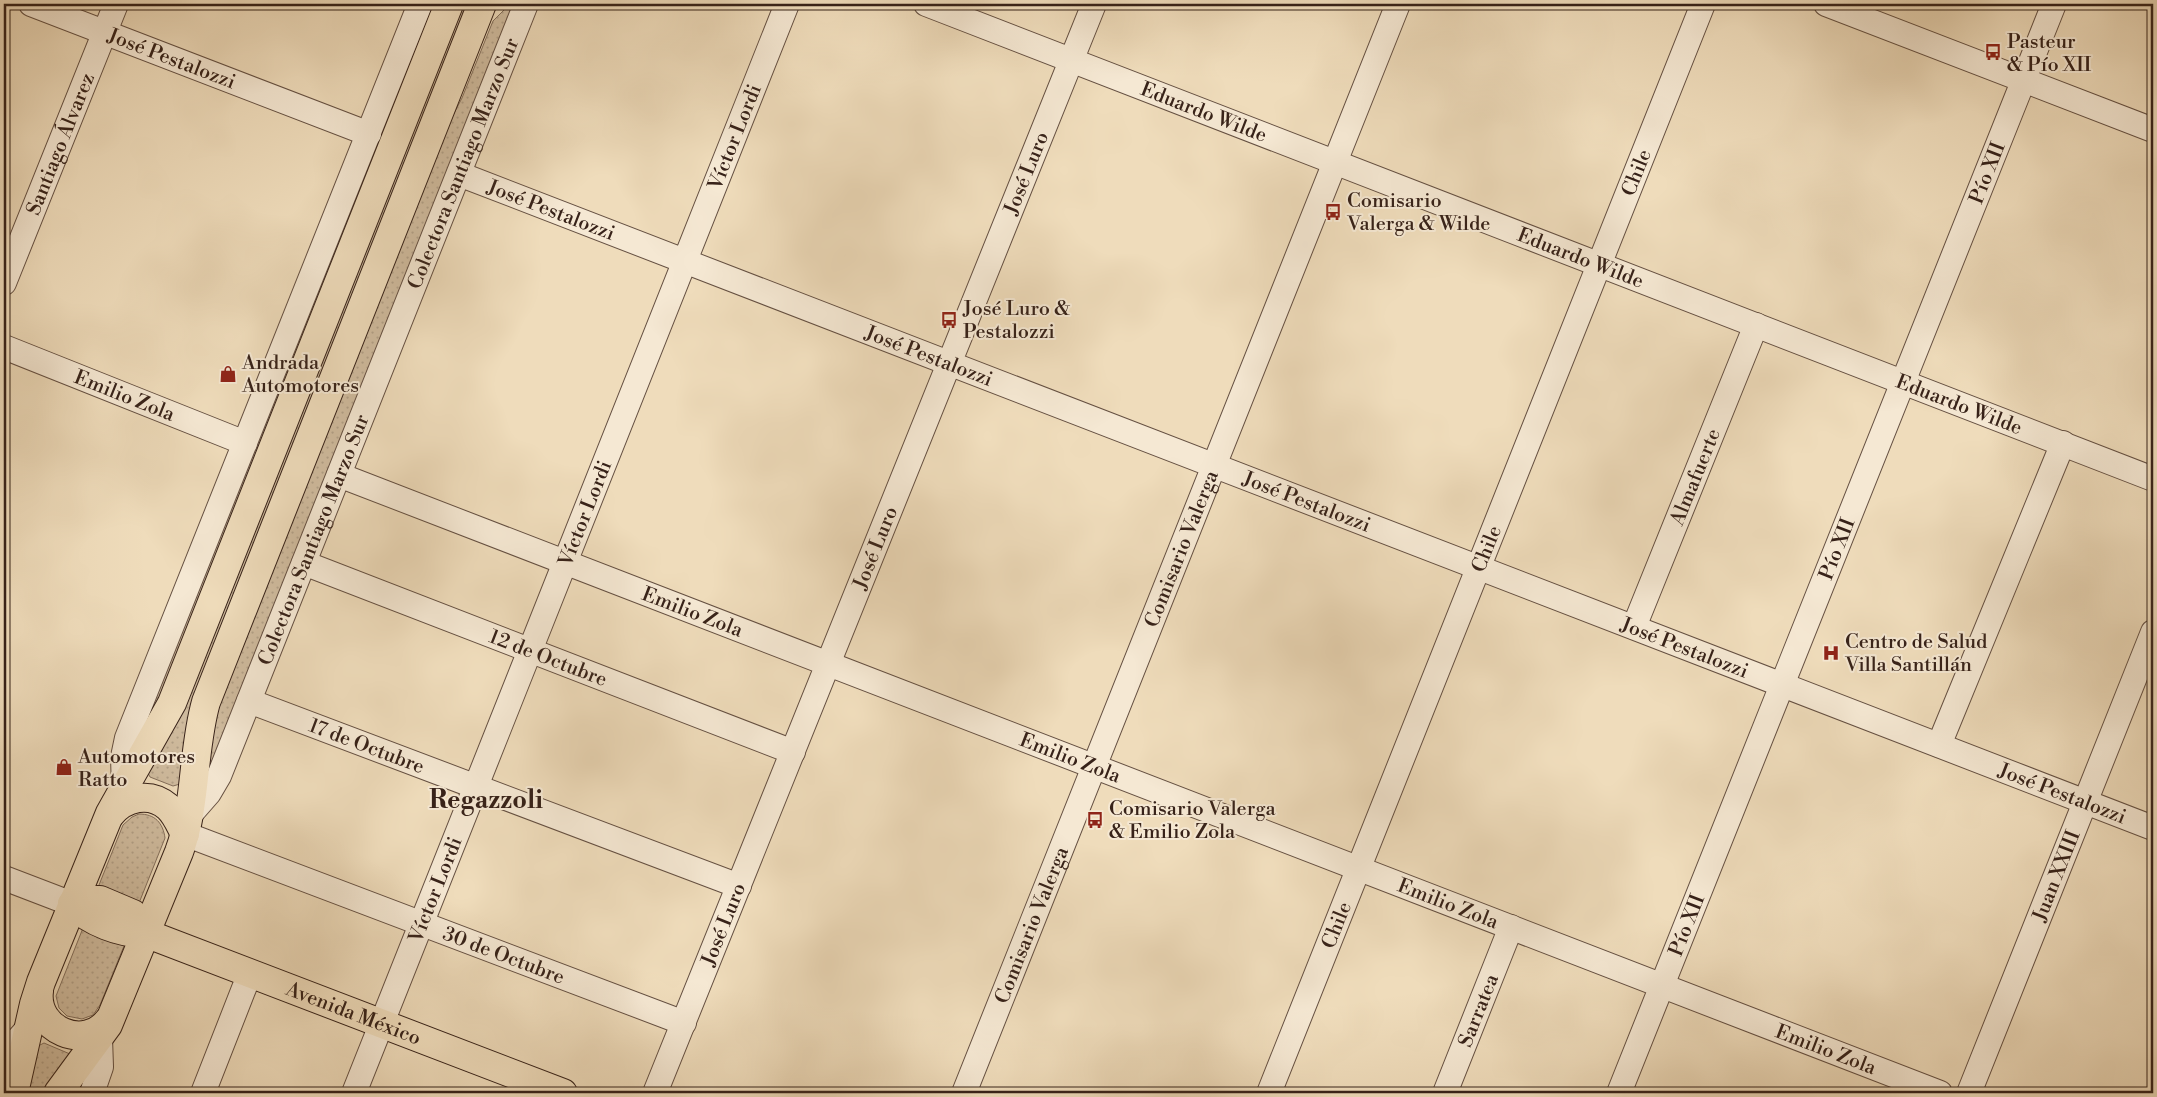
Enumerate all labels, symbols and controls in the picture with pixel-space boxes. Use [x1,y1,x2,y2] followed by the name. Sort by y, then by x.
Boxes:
[103,23,239,96] street label: José Pestalozzi
[2007,30,2092,78] place label: Pasteur & Pío XII
[403,34,525,293] street label: Colectora Santiago Marzo Sur
[1983,42,2003,62] bus stop icon: Pasteur & Pío XII
[22,70,101,219] street label: Santiago Álvarez
[1137,77,1270,149] street label: Eduardo Wilde
[703,80,768,195] street label: Víctor Lordi
[999,128,1055,220] street label: José Luro
[1964,138,2012,208] street label: Pío XII
[1617,146,1658,200] street label: Chile
[483,175,619,247] street label: José Pestalozzi
[1346,189,1490,237] place label: Comisario Valerga & Wilde
[1323,202,1343,222] bus stop icon: Comisario Valerga & Wilde
[1513,223,1647,295] street label: Eduardo Wilde
[962,297,1070,345] place label: José Luro & Pestalozzi
[939,310,959,330] bus stop icon: José Luro & Pestalozzi
[860,321,996,393] street label: José Pestalozzi
[241,351,359,399] place label: Andrada Automotores
[218,364,238,384] shop icon: Andrada Automotores
[70,365,179,428] street label: Emilio Zola
[1892,370,2025,441] street label: Eduardo Wilde
[253,411,376,669] street label: Colectora Santiago Marzo Sur
[1665,425,1727,530] street label: Almafuerte
[553,457,618,571] street label: Víctor Lordi
[1140,466,1225,631] street label: Comisario Valerga
[1238,466,1374,539] street label: José Pestalozzi
[848,503,904,594] street label: José Luro
[1814,514,1861,584] street label: Pío XII
[1467,522,1508,576] street label: Chile
[638,582,747,644] street label: Emilio Zola
[1616,612,1752,685] street label: José Pestalozzi
[485,625,610,693] street label: 12 de Octubre
[1844,630,1988,678] place label: Centro de Salud Villa Santillán
[1821,643,1841,663] hospital icon: Centro de Salud Villa Santillán
[305,714,428,780] street label: 17 de Octubre
[1016,728,1125,790] street label: Emilio Zola
[77,745,195,793] place label: Automotores Ratto
[54,757,74,777] shop icon: Automotores Ratto
[1994,758,2130,831] street label: José Pestalozzi
[429,785,543,816] district label: Regazzoli
[1109,797,1277,845] place label: Comisario Valerga & Emilio Zola
[1085,810,1105,830] bus stop icon: Comisario Valerga & Emilio Zola
[2027,827,2087,926] street label: Juan XXIII
[404,833,469,948] street label: Víctor Lordi
[990,842,1075,1008] street label: Comisario Valerga
[1394,874,1503,936] street label: Emilio Zola
[696,880,752,971] street label: José Luro
[1664,891,1711,960] street label: Pío XII
[1317,898,1358,952] street label: Chile
[439,922,568,991] street label: 30 de Octubre
[1454,970,1505,1051] street label: Sarratea
[281,977,424,1051] street label: Avenida México
[1771,1020,1880,1082] street label: Emilio Zola

